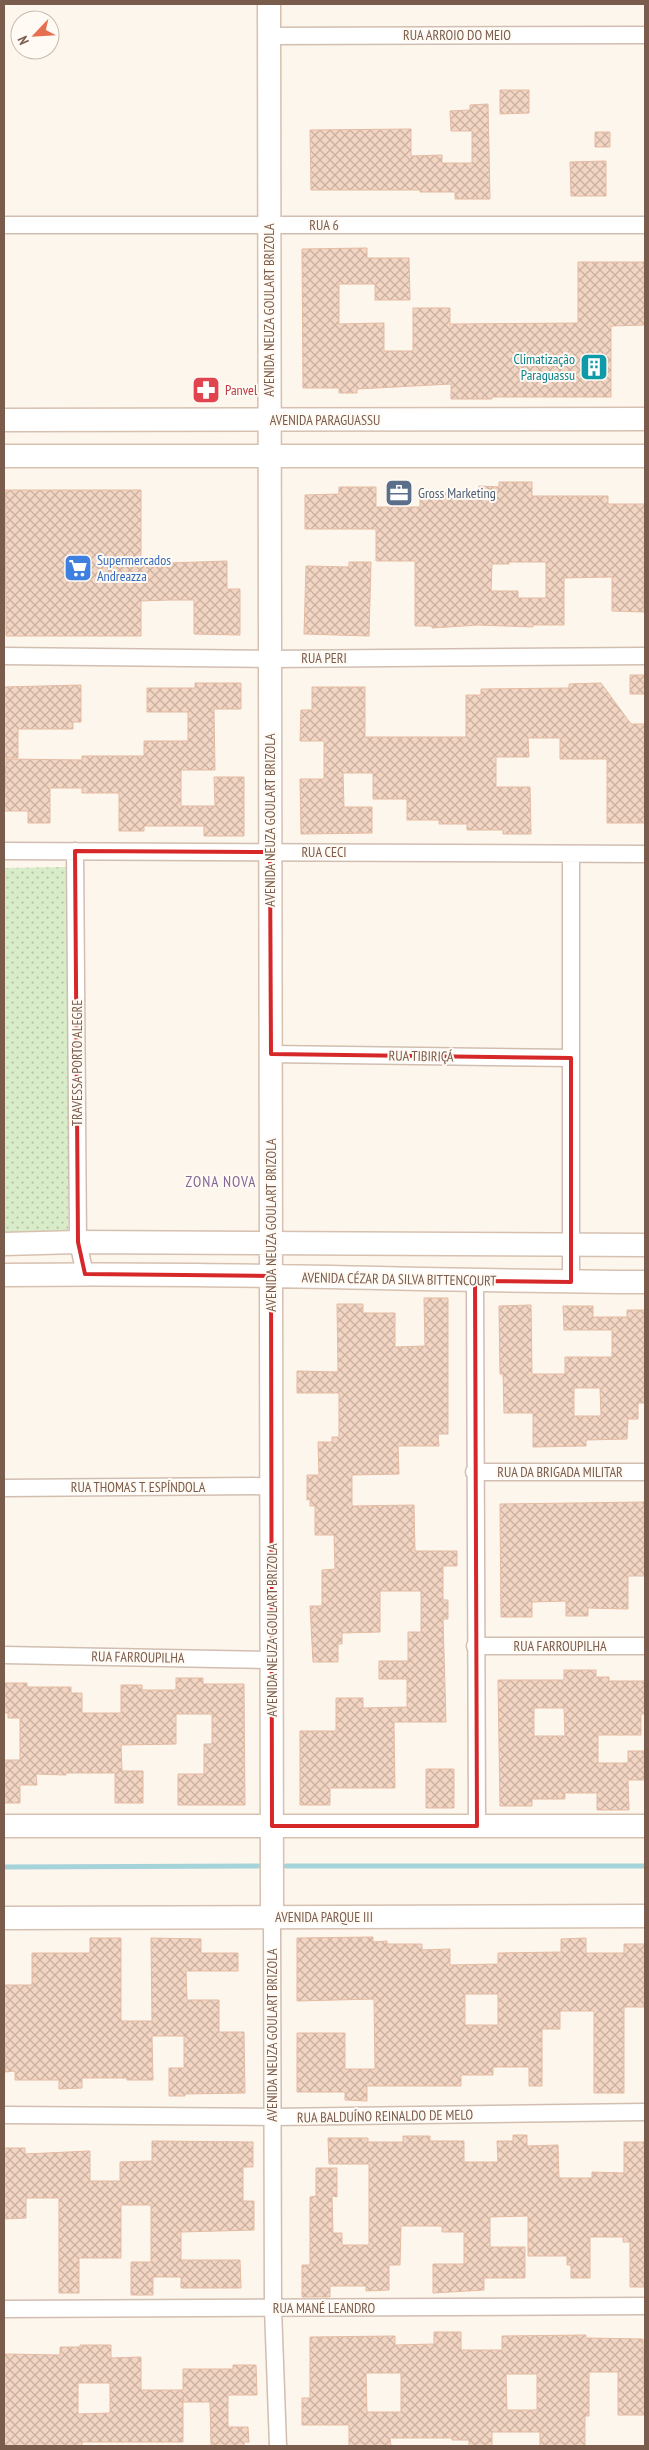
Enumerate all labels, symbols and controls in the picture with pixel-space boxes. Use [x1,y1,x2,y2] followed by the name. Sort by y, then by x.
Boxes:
[10,10,60,60] north arrow
[403,26,511,44] street label: RUA ARROIO DO MEIO
[13,33,33,48] text: N
[309,216,339,234] street label: RUA 6
[260,223,278,397] street label: AVENIDA NEUZA GOULART BRIZOLA
[513,350,575,384] place label: Climatização Paraguassu
[579,352,609,382] building icon: Climatização Paraguassu
[191,375,221,405] pharmacy icon: Panvel
[225,381,258,399] place label: Panvel
[270,411,380,429] street label: AVENIDA PARAGUASSU
[384,478,414,508] office icon: Gross Marketing
[418,484,496,502] place label: Gross Marketing
[97,551,171,585] place label: Supermercados Andreazza
[63,553,93,583] supermarket icon: Supermercados Andreazza
[301,649,347,667] street label: RUA PERI
[261,733,279,907] street label: AVENIDA NEUZA GOULART BRIZOLA
[301,843,347,861] street label: RUA CECI
[68,1000,86,1126] street label: TRAVESSA PORTO ALEGRE
[388,1046,454,1066] street label: RUA TIBIRIÇÁ
[262,1138,280,1312] street label: AVENIDA NEUZA GOULART BRIZOLA
[186,1172,256,1191] district label: ZONA NOVA
[301,1268,497,1290] street label: AVENIDA CÉZAR DA SILVA BITTENCOURT
[497,1463,623,1481] street label: RUA DA BRIGADA MILITAR
[71,1478,206,1496] street label: RUA THOMAS T. ESPÍNDOLA
[263,1543,281,1717] street label: AVENIDA NEUZA GOULART BRIZOLA
[513,1637,607,1655] street label: RUA FARROUPILHA
[91,1647,185,1667] street label: RUA FARROUPILHA
[275,1908,373,1926] street label: AVENIDA PARQUE III
[263,1948,281,2122] street label: AVENIDA NEUZA GOULART BRIZOLA
[297,2105,474,2127] street label: RUA BALDUÍNO REINALDO DE MELO
[273,2299,376,2317] street label: RUA MANÉ LEANDRO

